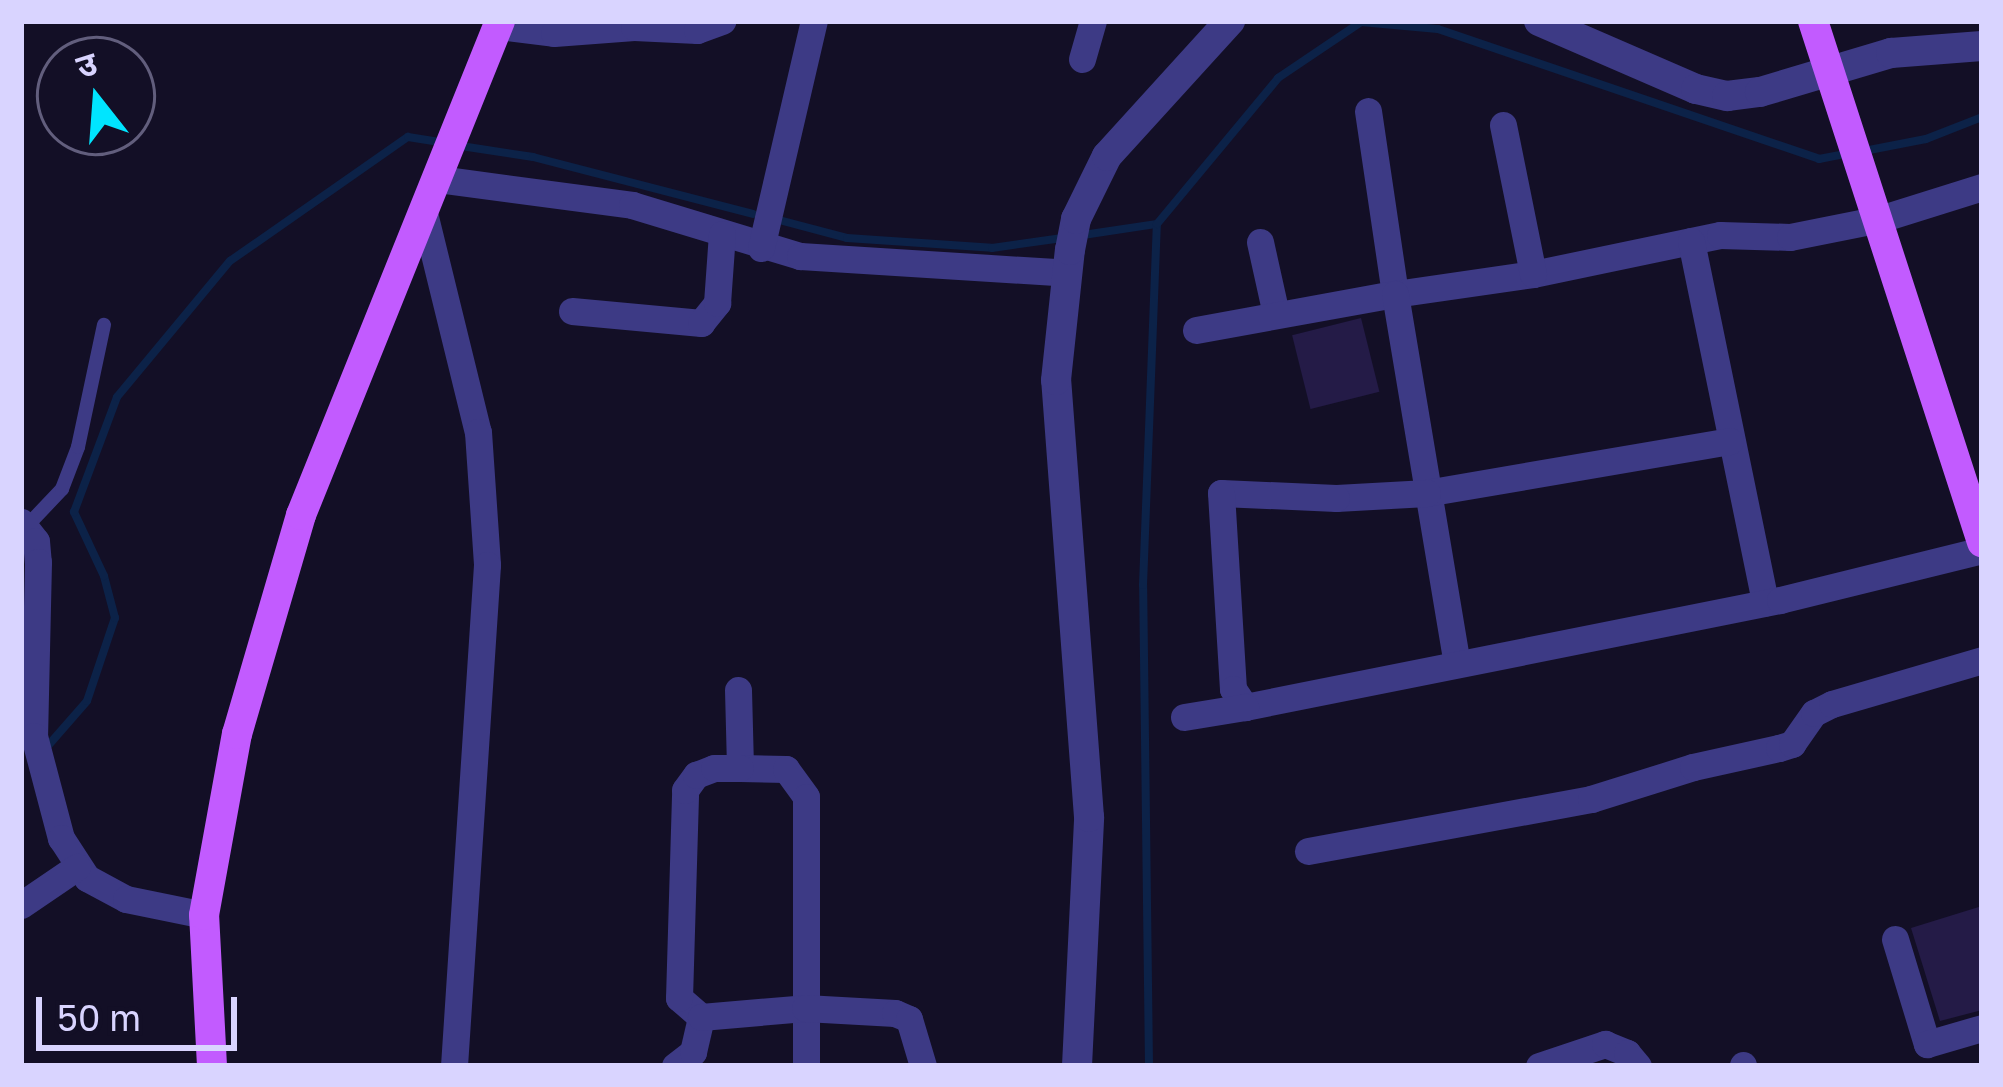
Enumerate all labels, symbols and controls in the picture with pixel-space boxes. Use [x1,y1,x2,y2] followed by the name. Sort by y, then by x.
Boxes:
[36,36,156,156] north arrow
[71,42,101,85] text: उ
[42,973,243,1047] scale bar
[57,996,141,1039] text: 50 m

